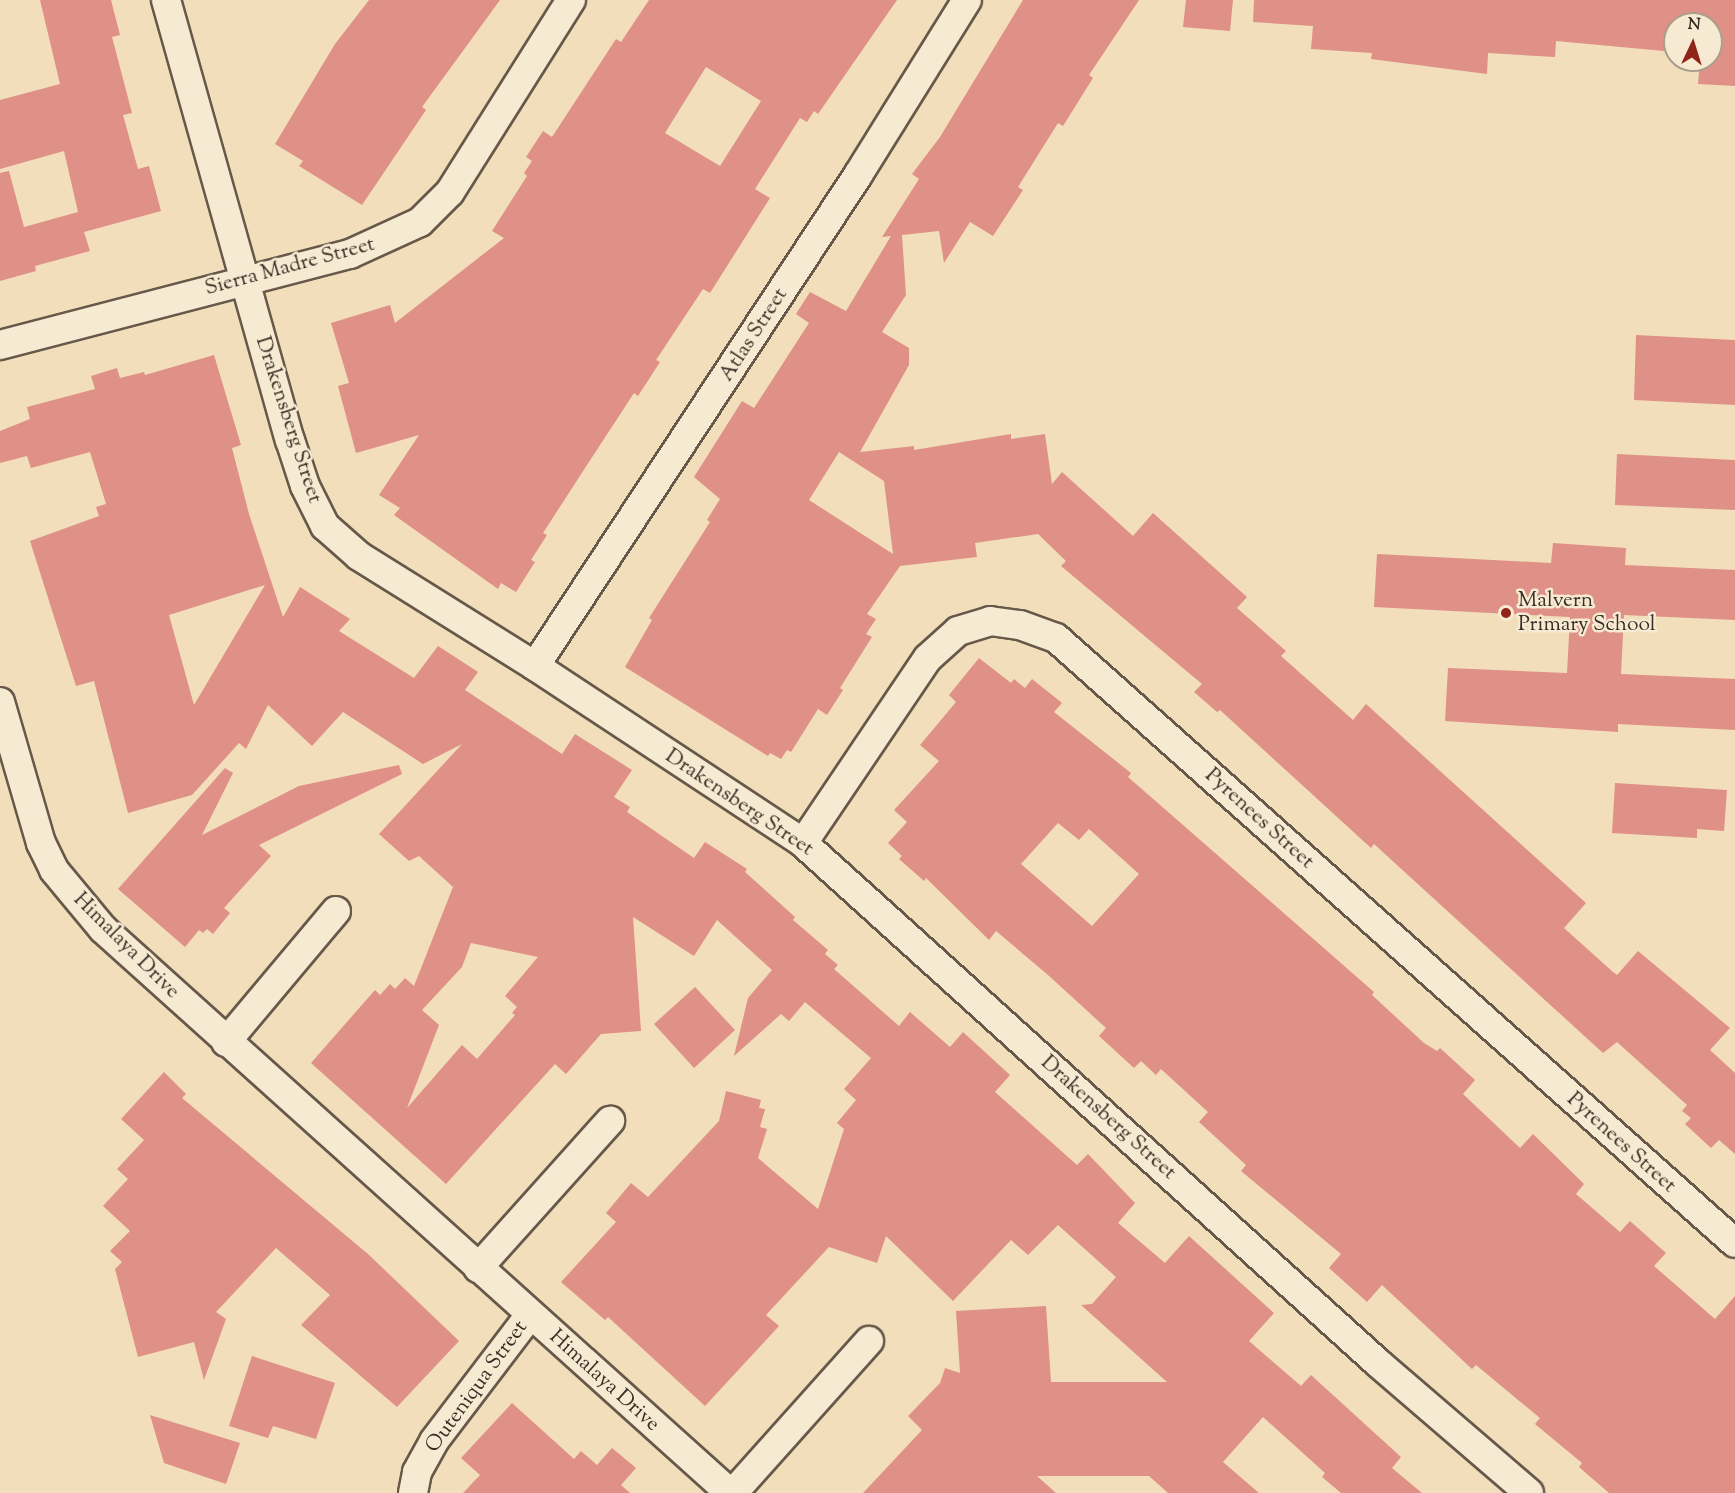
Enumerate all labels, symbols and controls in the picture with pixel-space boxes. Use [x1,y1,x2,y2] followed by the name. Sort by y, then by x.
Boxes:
[1663,12,1723,72] north arrow
[1687,14,1701,37] text: N
[202,232,378,302] street label: Sierra Madre Street
[714,283,794,387] street label: Atlas Street
[249,334,327,506] street label: Drakensberg Street
[1518,588,1656,638] place label: Malvern Primary School
[1499,606,1513,620] marker: Malvern Primary School
[660,744,818,862] street label: Drakensberg Street
[1199,763,1319,875] street label: Pyrenees Street
[68,888,184,1004] street label: Himalaya Drive
[1035,1051,1181,1185] street label: Drakensberg Street
[1561,1087,1681,1199] street label: Pyrenees Street
[421,1316,533,1458] street label: Outeniqua Street
[544,1325,664,1437] street label: Himalaya Drive

